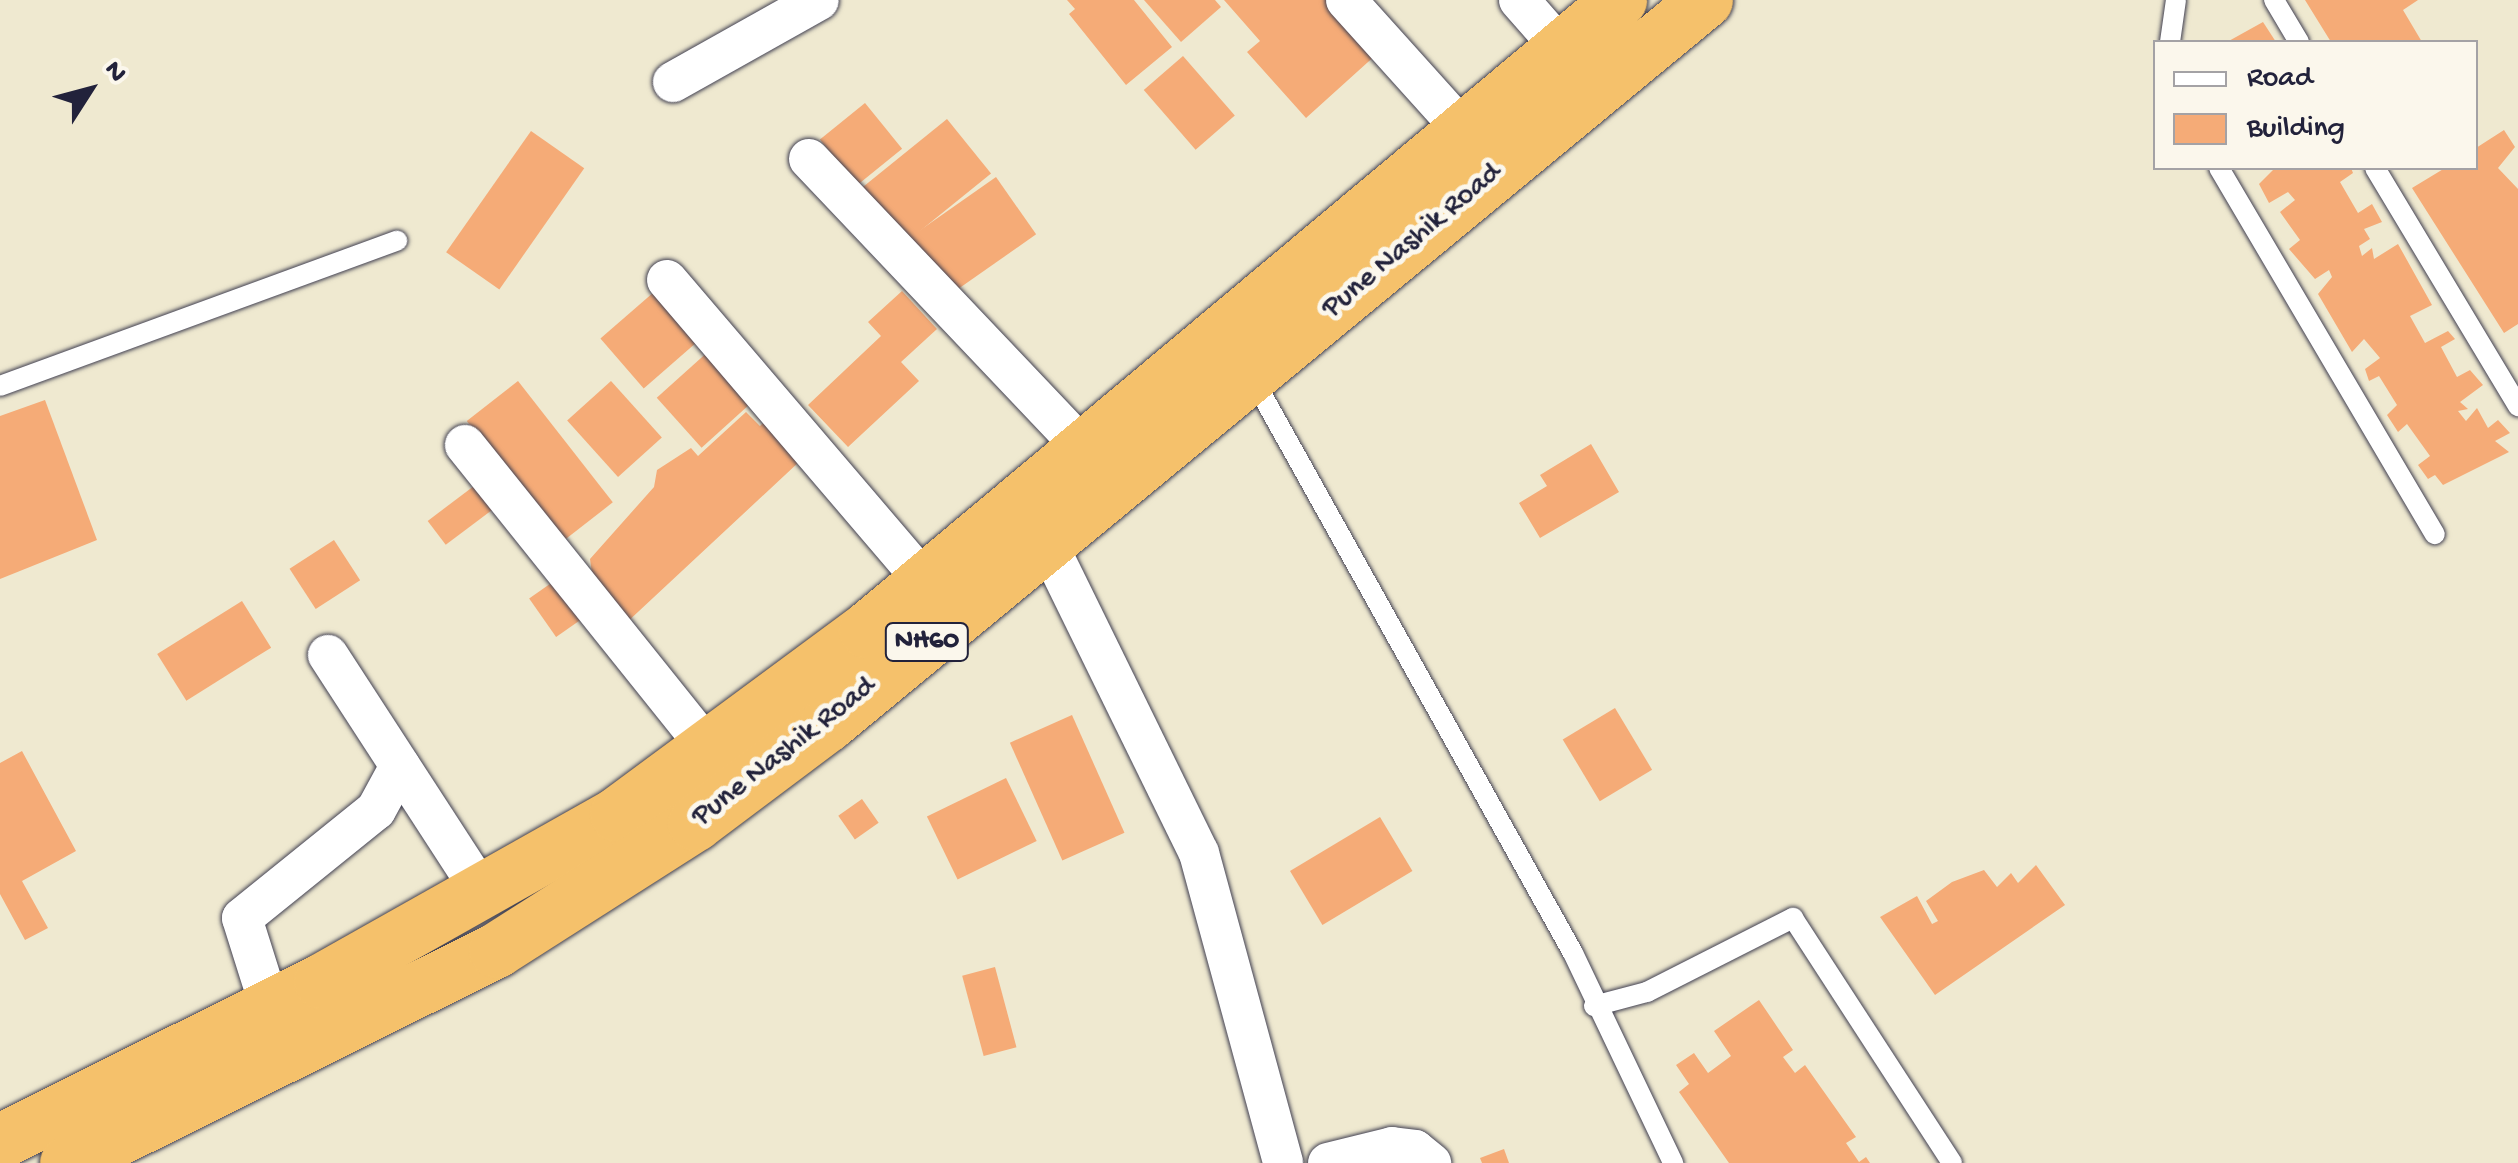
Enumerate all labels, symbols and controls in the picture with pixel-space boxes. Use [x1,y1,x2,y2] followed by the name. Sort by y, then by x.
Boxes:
[40,40,140,140] north arrow
[2153,40,2478,170] legend
[96,55,133,89] text: N
[2247,62,2313,97] text: Road
[2247,112,2345,147] text: Building
[1316,156,1510,328] street label: Pune Nashik Road
[884,619,970,665] road number: NH60
[686,670,884,836] street label: Pune Nashik Road

